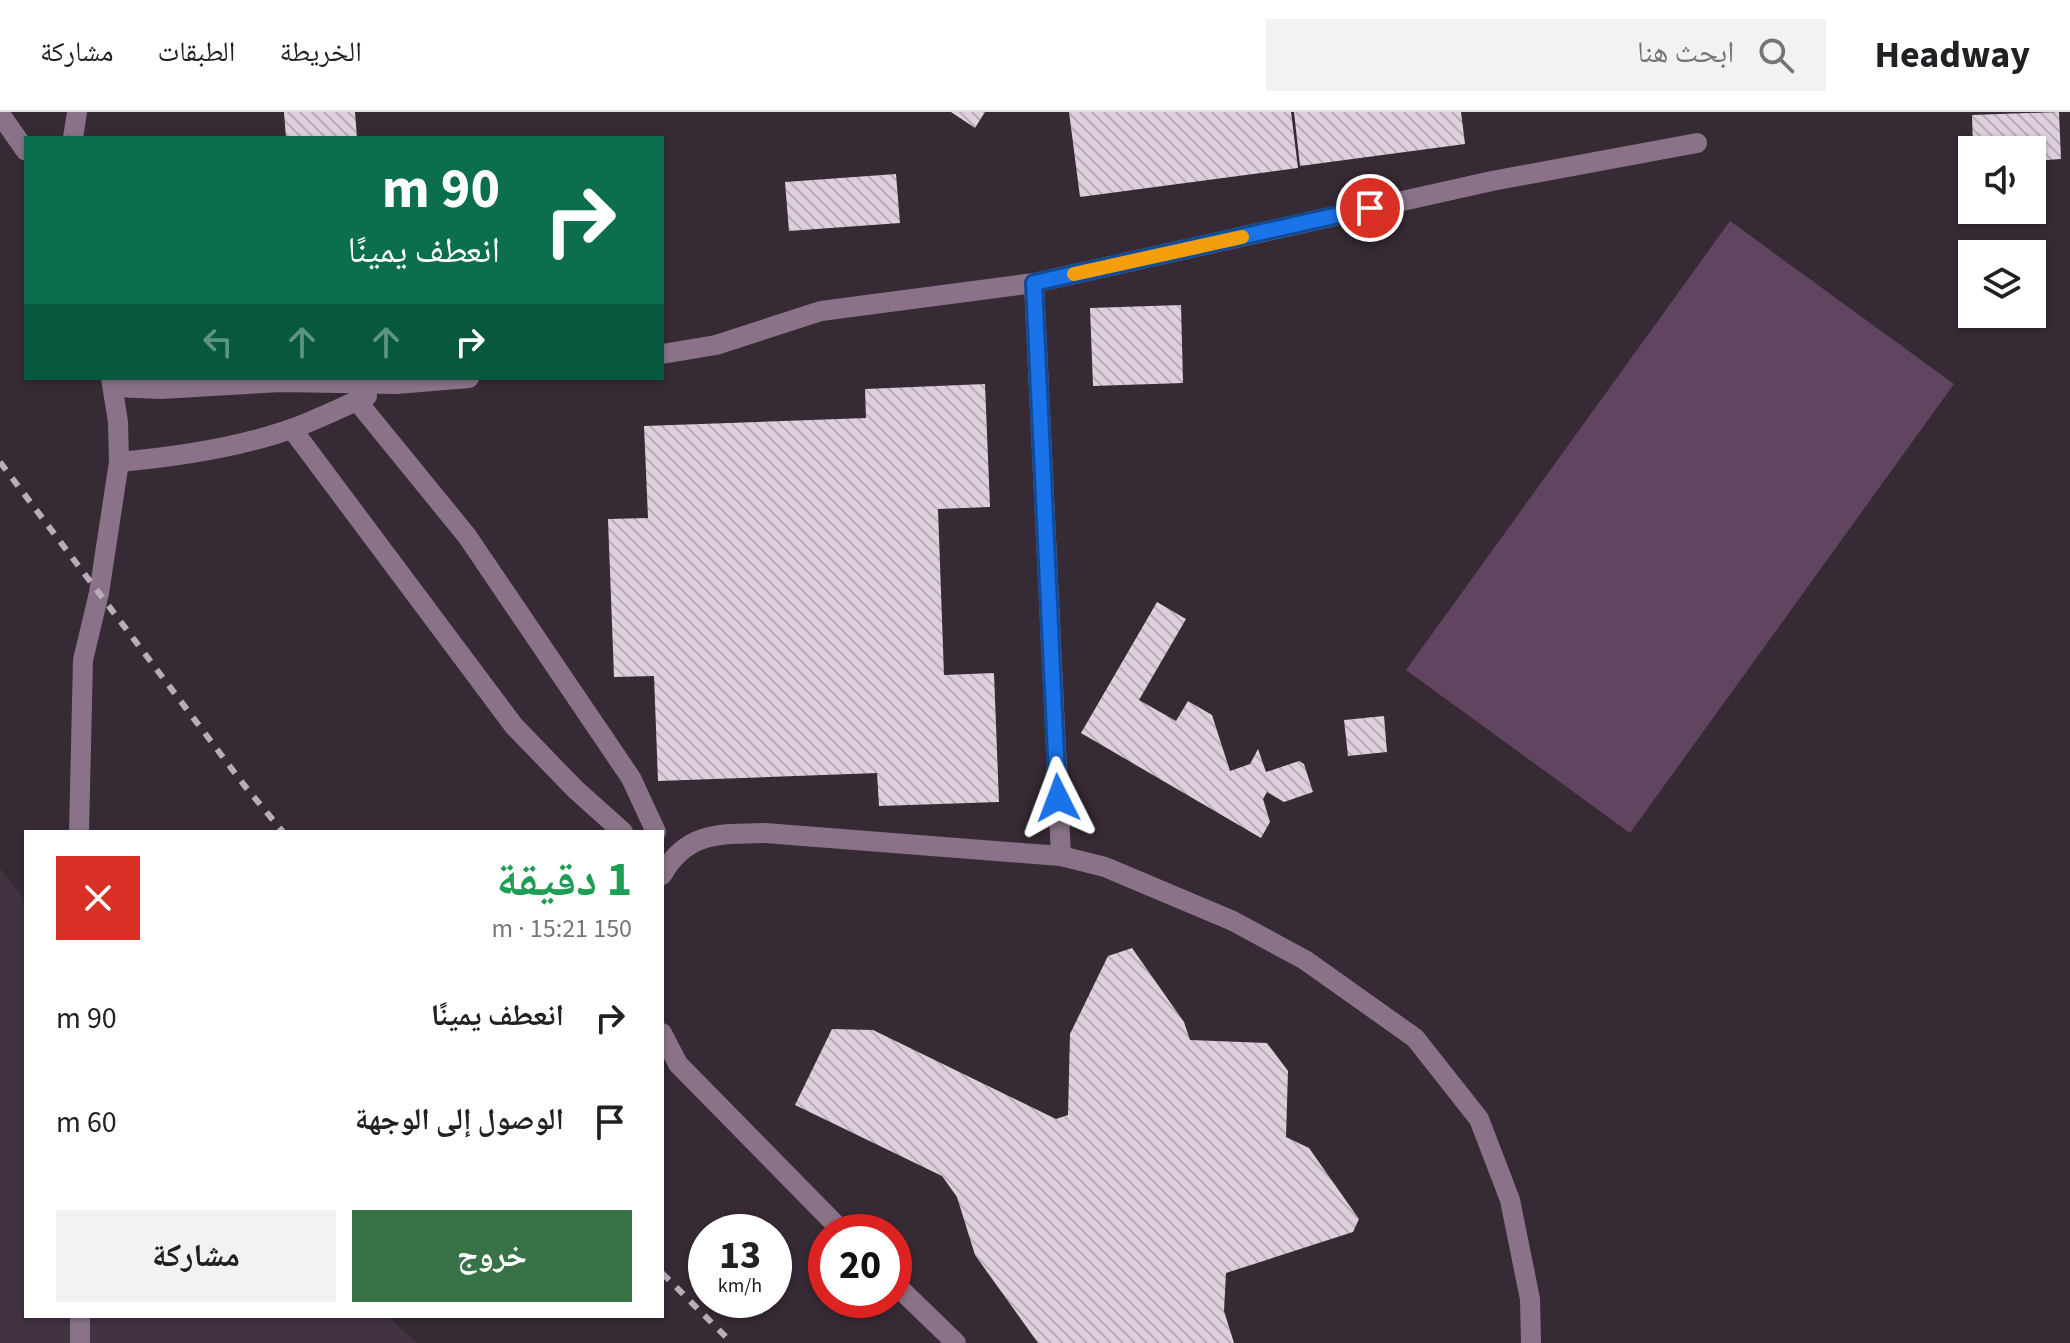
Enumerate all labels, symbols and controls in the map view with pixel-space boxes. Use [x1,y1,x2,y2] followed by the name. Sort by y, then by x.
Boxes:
[1266,19,1826,91] search box
[1874,28,2030,82] text: Headway
[1637,31,1734,74] text: ابحث هنا
[40,32,114,72] text: مشاركة
[158,32,235,72] text: الطبقات
[279,32,362,72] text: الخريطة
[1754,33,1798,77] icon: search
[1958,136,2046,328] map controls
[1958,136,2046,224] button: sound
[382,150,500,229] text: 90 m
[528,168,632,272] icon: right
[1336,174,1404,242] pin
[1348,186,1392,230] icon: arrive
[348,225,500,276] text: انعطف يمينًا
[1958,240,2046,328] button: layers
[196,320,240,364] icon: left
[280,320,324,364] icon: ahead
[364,320,408,364] icon: ahead
[448,320,492,364] icon: right
[1016,756,1100,840] position arrow
[496,846,632,914] text: 1 دقيقة
[56,856,140,940] button: close
[491,910,632,947] text: 150 m · 15:21
[431,994,564,1037] text: انعطف يمينًا
[588,996,632,1040] icon: right
[56,997,117,1040] text: 90 m
[355,1098,564,1141] text: الوصول إلى الوجهة
[588,1100,632,1144] icon: arrive
[56,1101,117,1144] text: 60 m
[56,1210,336,1302] button: مشاركة
[352,1210,632,1302] button: خروج
[808,1214,912,1318] speed limit sign: 20
[719,1227,761,1284] text: 13
[718,1272,762,1300] text: km/h

